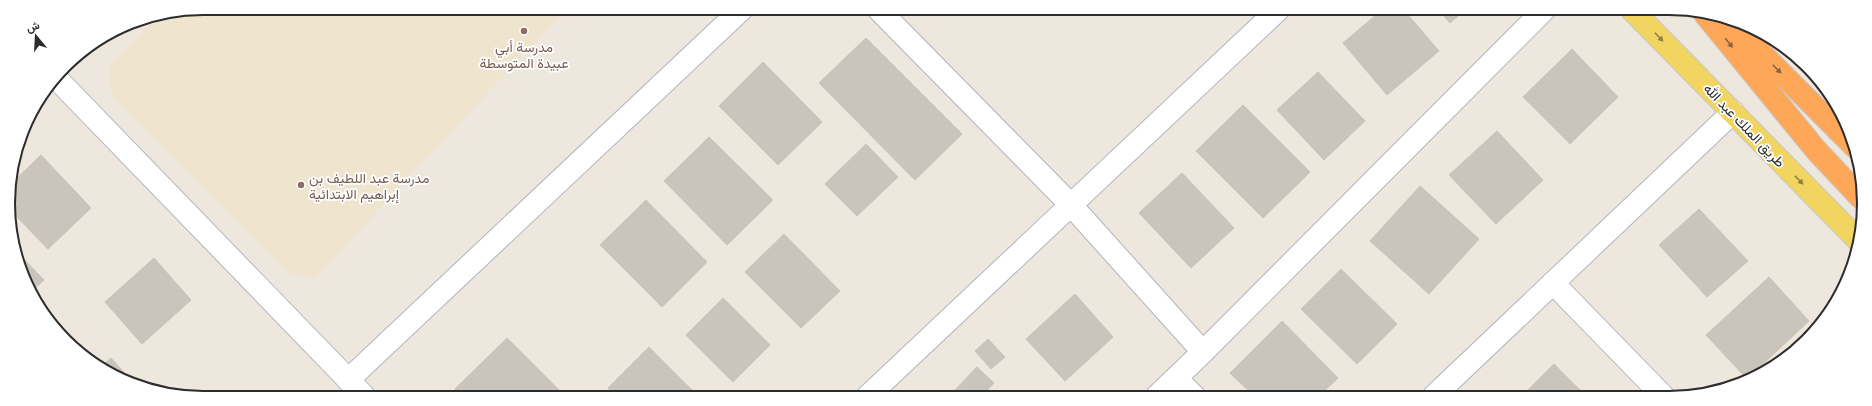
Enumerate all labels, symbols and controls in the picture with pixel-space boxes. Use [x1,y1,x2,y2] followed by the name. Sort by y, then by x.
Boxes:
[16,16,56,56] north arrow
[24,18,41,35] text: ش
[519,26,529,36] marker: مدرسة أبي عبيدة المتوسطة
[1654,32,1664,42] one-way arrow
[480,38,569,72] place label: مدرسة أبي عبيدة المتوسطة
[1724,38,1733,48] one-way arrow
[1772,64,1782,74] one-way arrow
[1700,80,1789,171] street label: طريق الملك عبد الله
[309,169,430,204] place label: مدرسة عبد اللطيف بن إبراهيم الابتدائية
[1794,175,1804,185] one-way arrow
[296,180,306,190] marker: مدرسة عبد اللطيف بن إبراهيم الابتدائية

